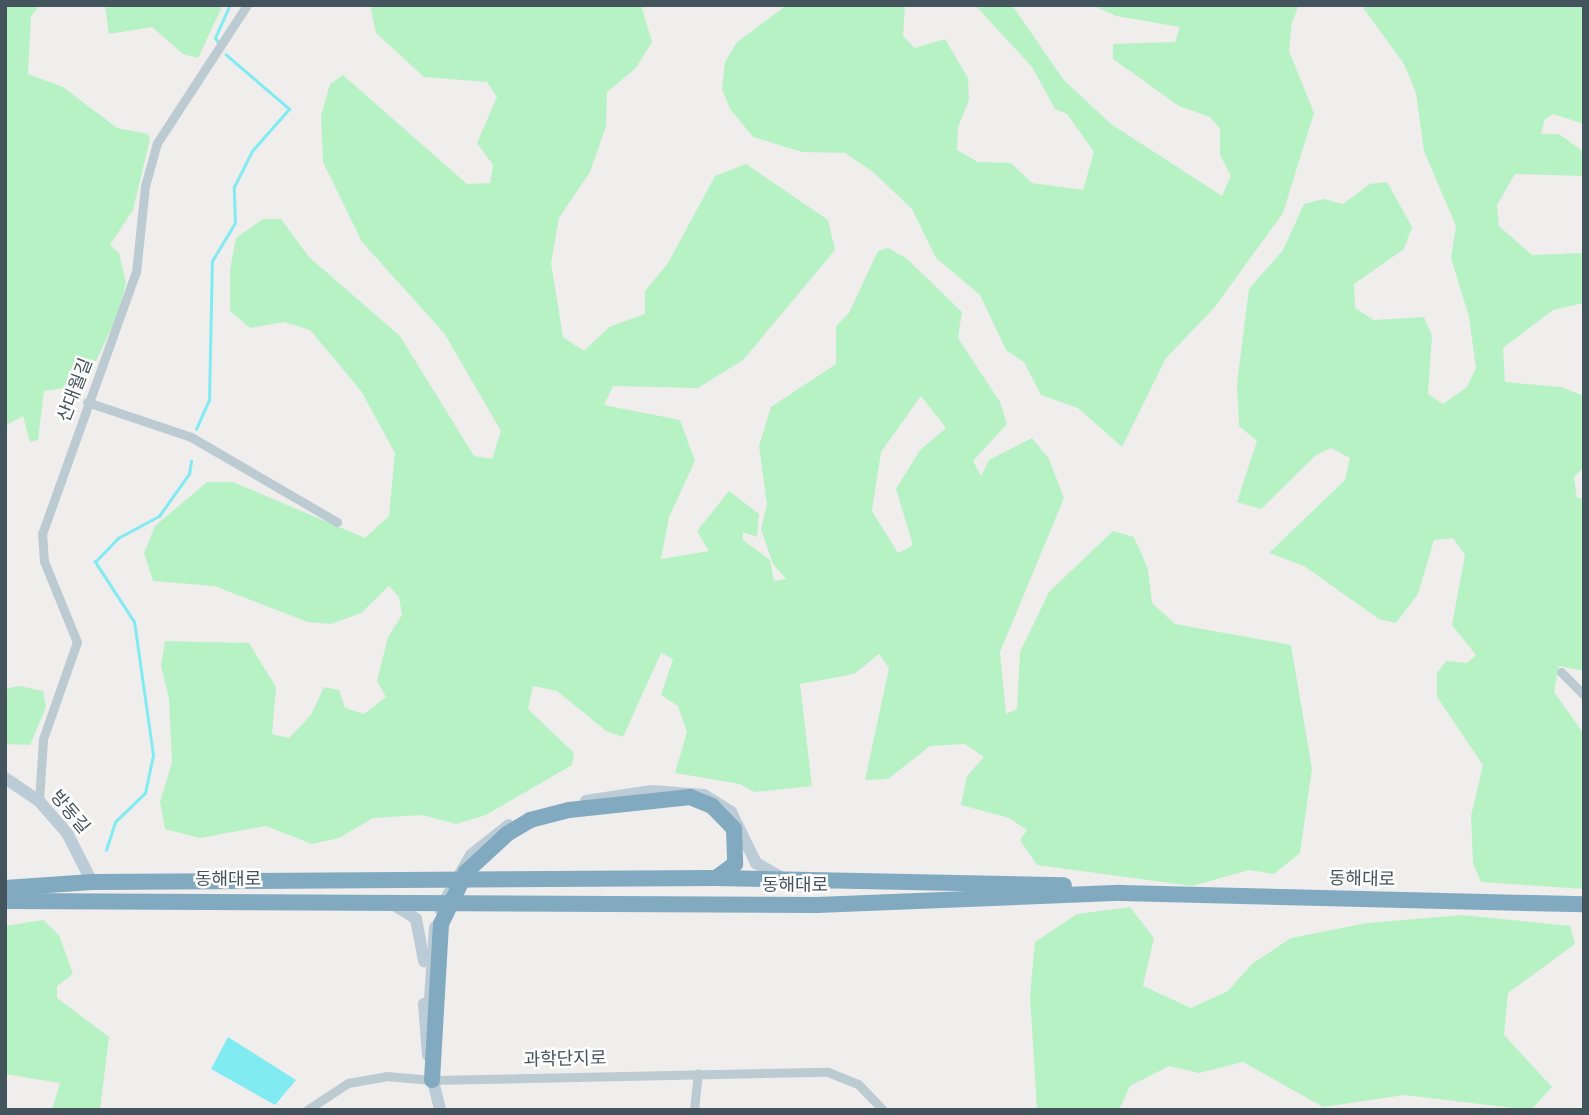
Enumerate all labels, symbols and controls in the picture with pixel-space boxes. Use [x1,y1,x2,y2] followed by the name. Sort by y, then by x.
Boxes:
[53,355,97,425] street label: 산대월길
[46,786,94,838] street label: 방동길
[195,868,261,890] street label: 동해대로
[1329,868,1395,890] street label: 동해대로
[762,874,828,896] street label: 동해대로
[523,1047,607,1071] street label: 과학단지로

